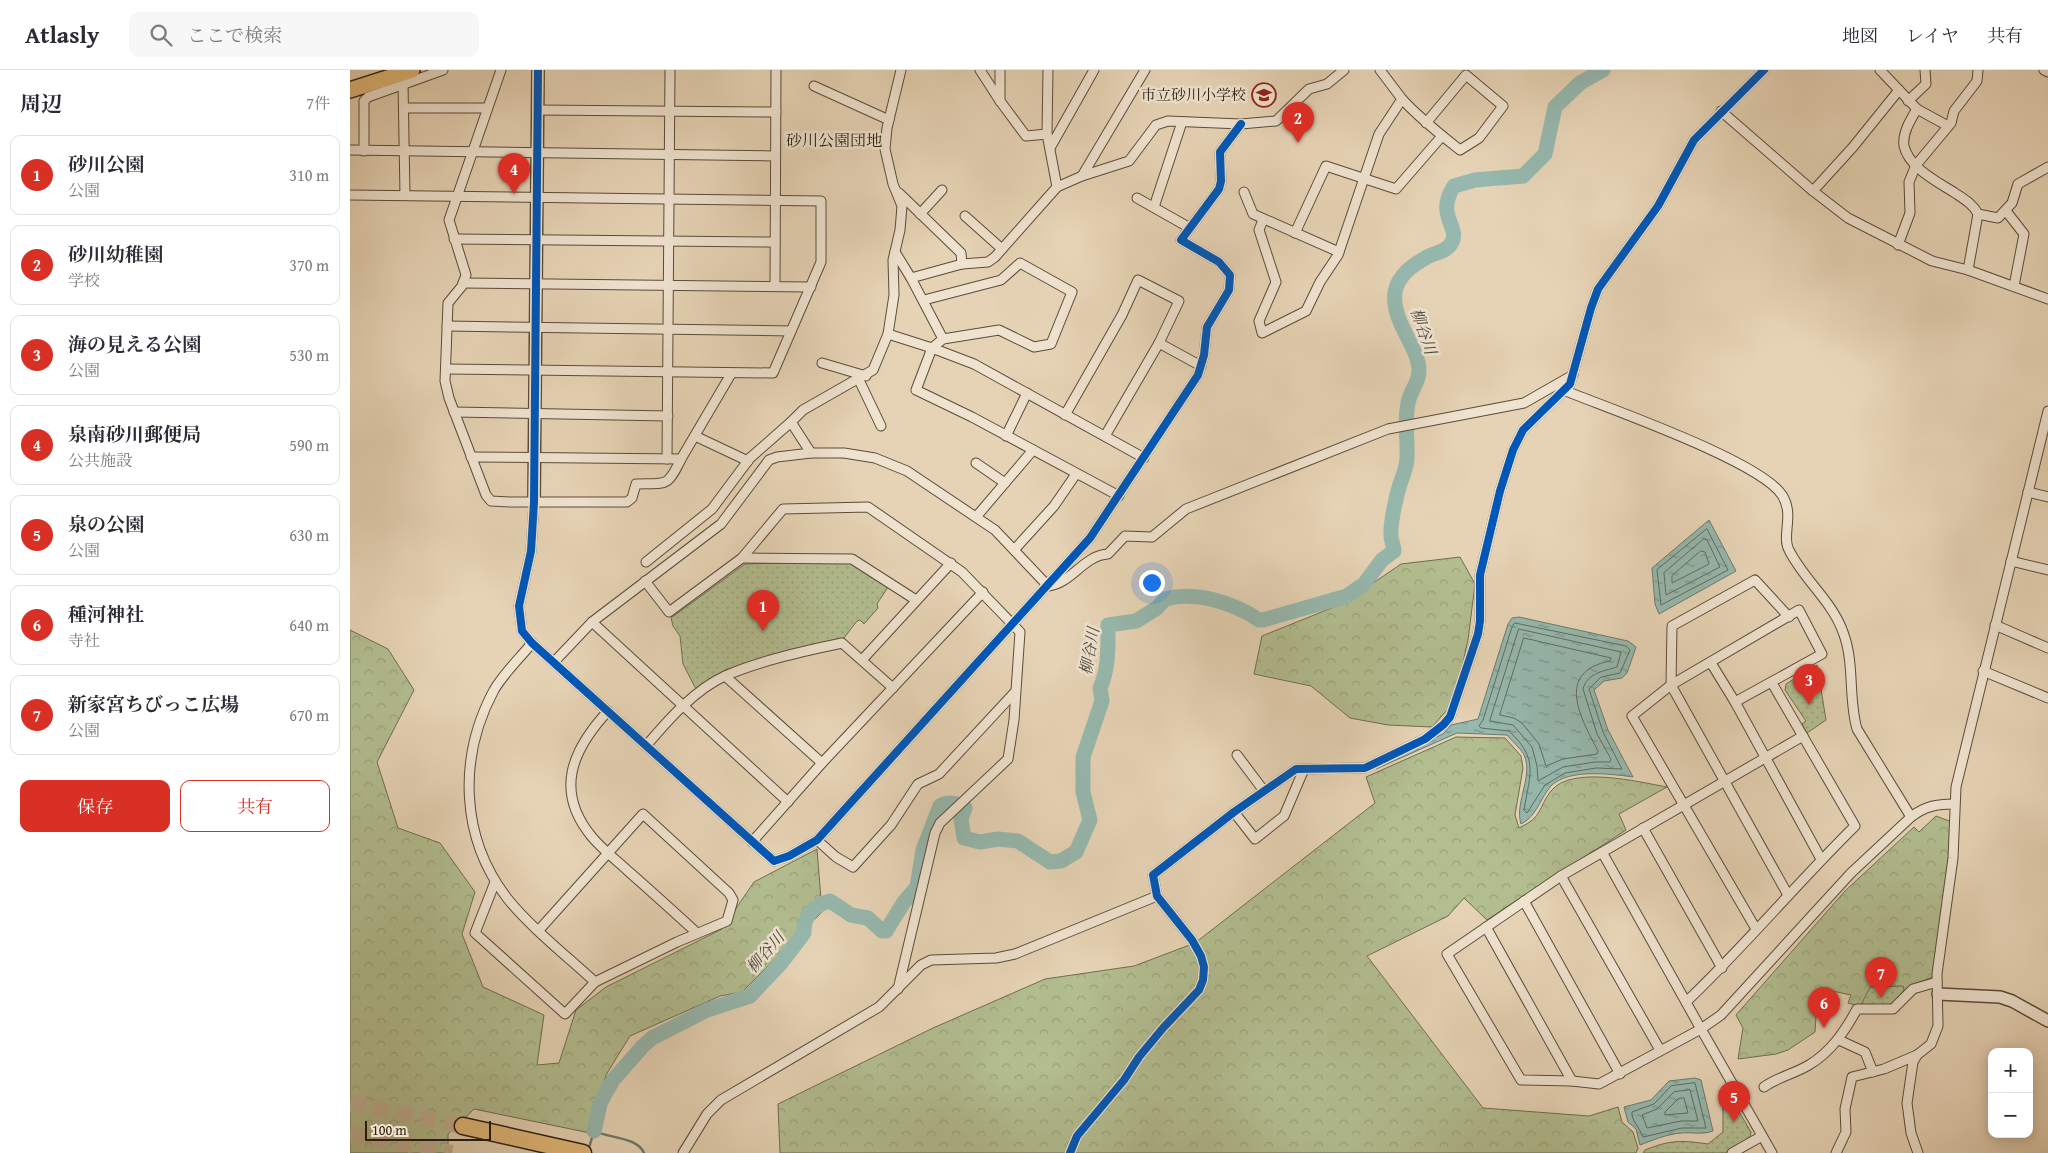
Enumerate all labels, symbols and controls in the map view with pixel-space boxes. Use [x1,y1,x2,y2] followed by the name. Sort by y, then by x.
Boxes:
[129,12,479,57] search box
[25,17,99,52] text: Atlasly
[147,21,175,49] icon: search
[187,21,282,49] text: ここで検索
[1842,22,1878,49] text: 地図
[1906,22,1959,49] text: レイヤ
[1987,22,2023,49] text: 共有
[1251,82,1277,108] school or university icon: 市立砂川小学校
[1141,84,1246,105] place label: 市立砂川小学校
[20,88,62,119] text: 周辺
[306,91,330,115] text: 7件
[1282,102,1314,143] pin: 2
[786,128,882,152] district label: 砂川公園団地
[68,150,144,178] text: 砂川公園
[498,153,530,194] pin: 4
[33,163,41,187] text: 1
[289,163,329,187] text: 310 m
[68,178,100,202] text: 公園
[68,240,163,268] text: 砂川幼稚園
[33,253,41,277] text: 2
[289,253,329,277] text: 370 m
[68,268,100,292] text: 学校
[1405,304,1444,359] water label: 柳谷川
[68,330,201,358] text: 海の見える公園
[33,343,41,367] text: 3
[289,343,329,367] text: 530 m
[68,358,100,382] text: 公園
[68,420,201,448] text: 泉南砂川郵便局
[33,433,41,457] text: 4
[289,433,329,457] text: 590 m
[68,448,132,472] text: 公共施設
[68,510,144,538] text: 泉の公園
[33,523,41,547] text: 5
[289,523,329,547] text: 630 m
[68,538,100,562] text: 公園
[1139,570,1165,596] your location
[747,590,779,631] pin: 1
[68,600,144,628] text: 種河神社
[33,613,41,637] text: 6
[289,613,329,637] text: 640 m
[1073,623,1105,677] water label: 柳谷川
[68,628,100,652] text: 寺社
[1793,664,1825,705] pin: 3
[68,690,239,718] text: 新家宮ちびっこ広場
[33,703,41,727] text: 7
[289,703,329,727] text: 670 m
[68,718,100,742] text: 公園
[20,780,170,832] button: 保存
[180,780,330,832] button: 共有
[740,925,791,978] water label: 柳谷川
[1865,957,1897,998] pin: 7
[1808,987,1840,1028] pin: 6
[1988,1048,2033,1138] map controls
[1988,1048,2033,1093] button: +
[1718,1081,1750,1122] pin: 5
[1988,1093,2033,1138] button: −
[365,1118,491,1141] scale bar
[372,1120,407,1140] text: 100 m

